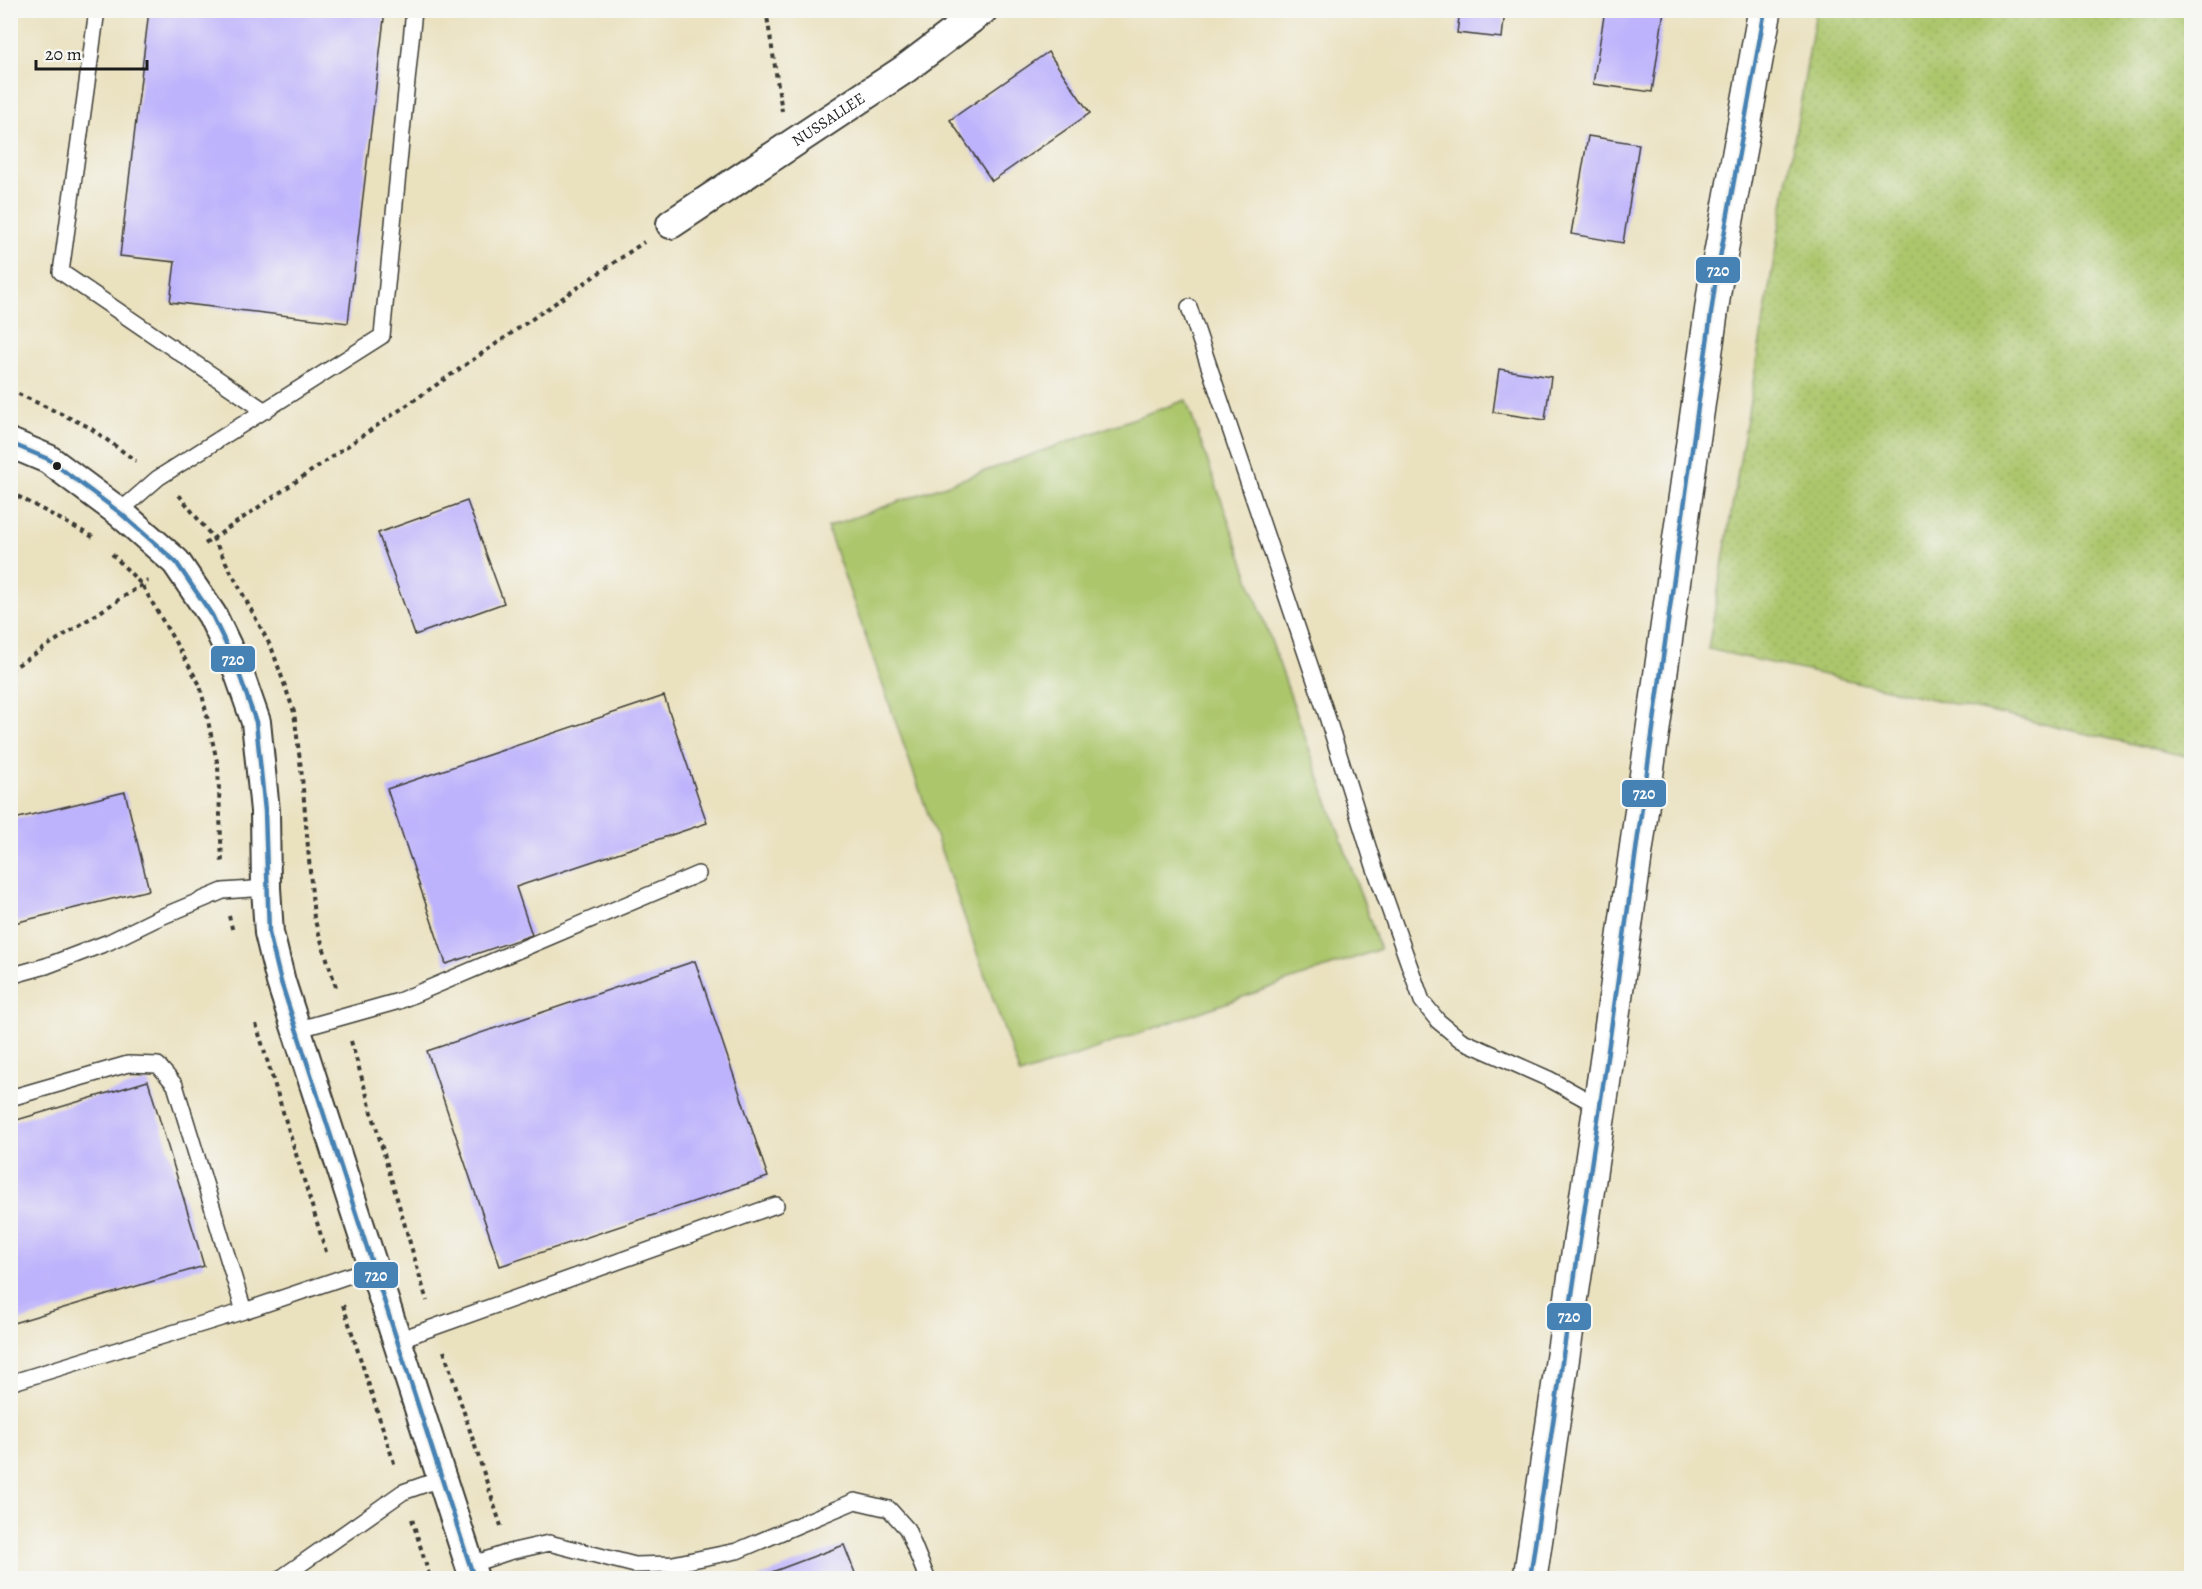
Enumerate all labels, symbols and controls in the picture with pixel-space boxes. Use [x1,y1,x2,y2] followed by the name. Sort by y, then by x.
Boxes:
[36,33,147,71] scale bar
[45,42,82,66] text: 20 m
[788,87,869,152] street label: NUSSALLEE
[1695,256,1741,284] line badge: 720
[1707,260,1729,282] text: 720
[51,460,63,472] unlabelled marker
[210,645,256,673] line badge: 720
[222,649,244,671] text: 720
[1621,779,1667,808] line badge: 720
[1633,783,1655,805] text: 720
[353,1261,399,1289] line badge: 720
[365,1265,387,1287] text: 720
[1546,1302,1592,1331] line badge: 720
[1558,1306,1580,1328] text: 720

